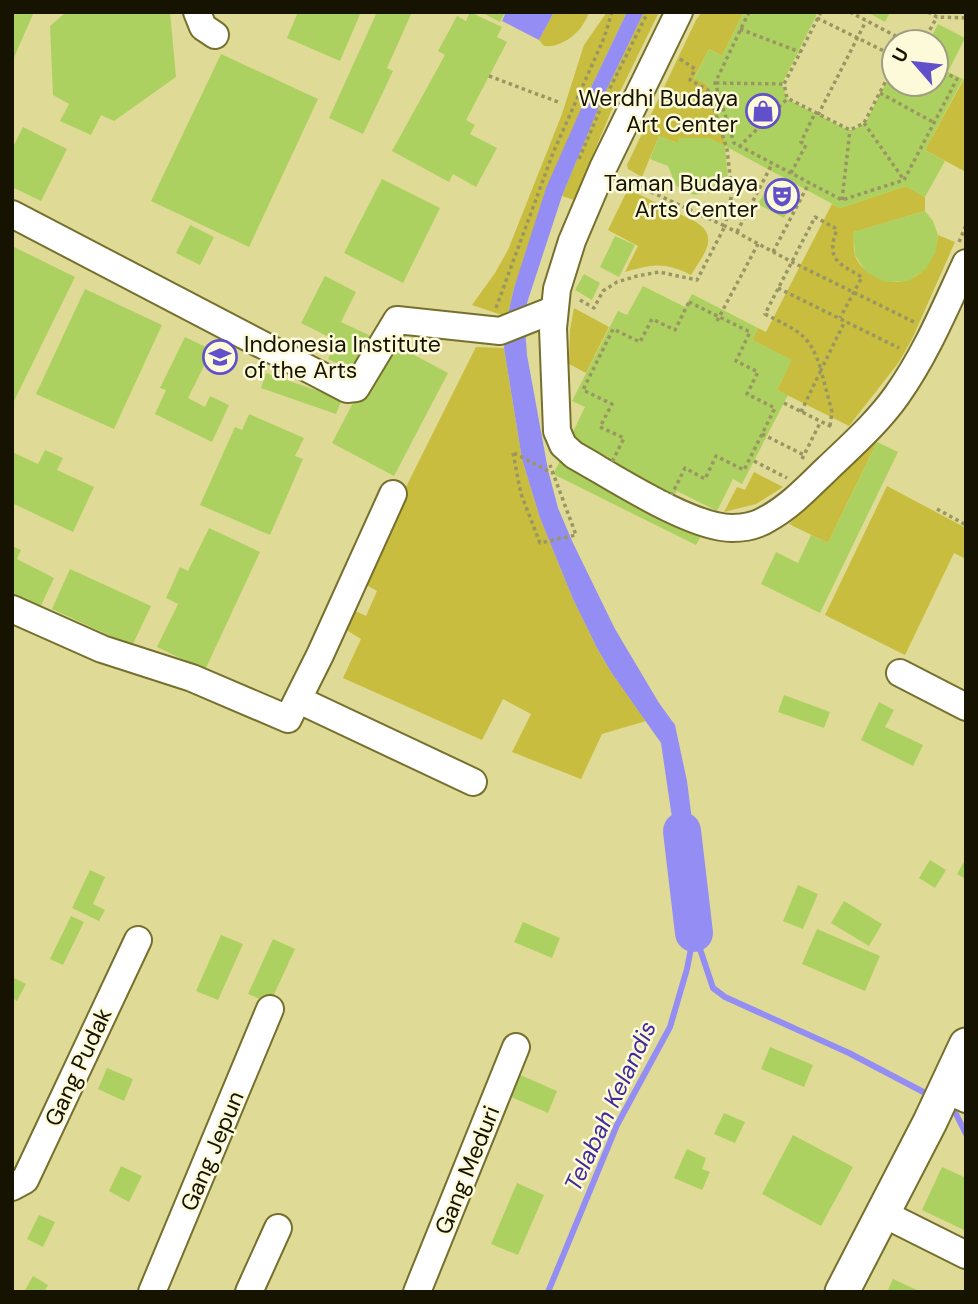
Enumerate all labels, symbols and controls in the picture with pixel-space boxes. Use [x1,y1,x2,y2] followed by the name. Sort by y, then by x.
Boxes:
[880,28,950,98] north arrow
[886,44,915,67] text: U
[578,83,738,139] place label: Werdhi Budaya Art Center
[744,92,782,130] shop icon: Werdhi Budaya Art Center
[604,168,758,224] place label: Taman Budaya Arts Center
[763,177,801,215] theatre icon: Taman Budaya Arts Center
[244,329,441,385] place label: Indonesia Institute of the Arts
[201,338,239,376] school or university icon: Indonesia Institute of the Arts
[38,1003,119,1131] street label: Gang Pudak
[557,1016,663,1196] water label: Telabah Kelandis
[173,1086,251,1216] street label: Gang Jepun
[428,1101,506,1239] street label: Gang Meduri

